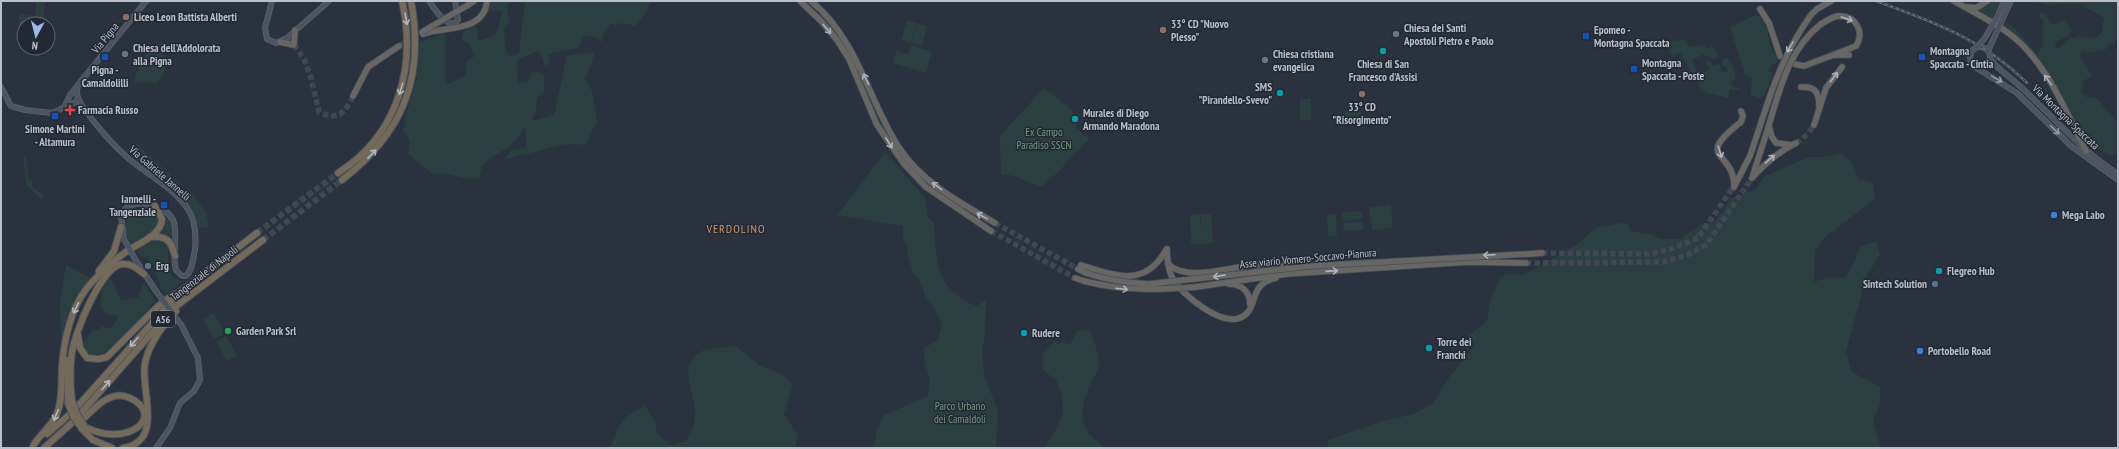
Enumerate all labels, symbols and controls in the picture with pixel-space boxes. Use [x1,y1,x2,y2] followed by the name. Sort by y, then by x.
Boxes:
[134,10,238,24] place label: Liceo Leon Battista Alberti
[121,12,131,22] marker: Liceo Leon Battista Alberti
[402,13,410,26] one-way arrow
[1840,15,1852,23] one-way arrow
[16,16,56,56] north arrow
[1171,17,1229,44] place label: 33° CD "Nuovo Plesso"
[88,20,122,57] street label: Via Pigna
[1403,21,1494,48] place label: Chiesa dei Santi Apostoli Pietro e Paolo
[823,23,832,34] one-way arrow
[1594,23,1670,50] place label: Epomeo - Montagna Spaccata
[1158,25,1168,35] marker: 33° CD "Nuovo Plesso"
[1391,29,1401,39] marker: Chiesa dei Santi Apostoli Pietro e Paolo
[1581,31,1591,41] marker: Epomeo - Montagna Spaccata
[31,39,39,53] text: N
[133,41,221,68] place label: Chiesa dell'Addolorata alla Pigna
[1785,41,1793,53] one-way arrow
[1930,44,1994,71] place label: Montagna Spaccata - Cintia
[1378,46,1388,56] marker: Chiesa di San Francesco d'Assisi
[1273,47,1334,74] place label: Chiesa cristiana evangelica
[120,49,130,59] marker: Chiesa dell'Addolorata alla Pigna
[100,52,110,62] marker: Pigna - Camaldolilli
[1917,52,1927,62] marker: Montagna Spaccata - Cintia
[1260,55,1270,65] marker: Chiesa cristiana evangelica
[1642,56,1705,83] place label: Montagna Spaccata - Poste
[1349,57,1418,84] place label: Chiesa di San Francesco d'Assisi
[82,63,129,90] place label: Pigna - Camaldolilli
[1629,64,1639,74] marker: Montagna Spaccata - Poste
[1830,71,1838,82] one-way arrow
[861,74,869,86] one-way arrow
[2044,74,2052,85] one-way arrow
[1991,76,2003,83] one-way arrow
[1198,80,1272,107] place label: SMS "Pirandello-Svevo"
[2029,81,2102,153] street label: Via Montagna Spaccata
[397,82,404,95] one-way arrow
[1275,88,1285,98] marker: SMS "Pirandello-Svevo"
[1357,89,1367,99] marker: 33° CD "Risorgimento"
[1332,100,1392,127] place label: 33° CD "Risorgimento"
[78,103,138,117] place label: Farmacia Russo
[65,105,75,115] marker: Farmacia Russo
[1082,106,1160,133] place label: Murales di Diego Armando Maradona
[50,111,60,121] marker: Simone Martini - Altamura
[1070,114,1080,124] marker: Murales di Diego Armando Maradona
[25,122,85,149] place label: Simone Martini - Altamura
[1017,125,1071,152] park label: Ex Campo Paradiso SSCN
[2050,125,2060,135] one-way arrow
[884,137,893,148] one-way arrow
[126,142,194,204] street label: Via Gabriele Jannelli
[1717,146,1724,159] one-way arrow
[367,149,376,159] one-way arrow
[1764,155,1775,164] one-way arrow
[931,182,942,190] one-way arrow
[109,192,156,219] place label: Iannelli - Tangenziale
[159,200,169,210] marker: Iannelli - Tangenziale
[2062,208,2105,222] place label: Mega Labo
[2049,210,2059,220] marker: Mega Labo
[976,211,988,219] one-way arrow
[705,221,766,236] district label: VERDOLINO
[167,242,241,304] street label: Tangenziale di Napoli
[1239,245,1377,271] street label: Asse viario Vomero-Soccavo-Pianura
[1483,251,1496,259] one-way arrow
[156,259,169,273] place label: Erg
[143,261,153,271] marker: Erg
[1947,264,1995,278] place label: Flegreo Hub
[1934,266,1944,276] marker: Flegreo Hub
[1325,268,1338,275] one-way arrow
[1213,272,1226,280] one-way arrow
[1863,277,1927,291] place label: Sintech Solution
[1930,279,1940,289] marker: Sintech Solution
[1115,285,1128,293] one-way arrow
[72,302,79,314] one-way arrow
[151,311,175,327] road number: A56
[236,324,296,338] place label: Garden Park Srl
[223,326,233,336] marker: Garden Park Srl
[1032,326,1060,340] place label: Rudere
[1019,328,1029,338] marker: Rudere
[1437,335,1472,362] place label: Torre dei Franchi
[130,337,139,347] one-way arrow
[1424,343,1434,353] marker: Torre dei Franchi
[1928,344,1991,358] place label: Portobello Road
[1915,346,1925,356] marker: Portobello Road
[101,380,110,391] one-way arrow
[934,399,986,426] park label: Parco Urbano dei Camaldoli
[51,408,59,420] one-way arrow

